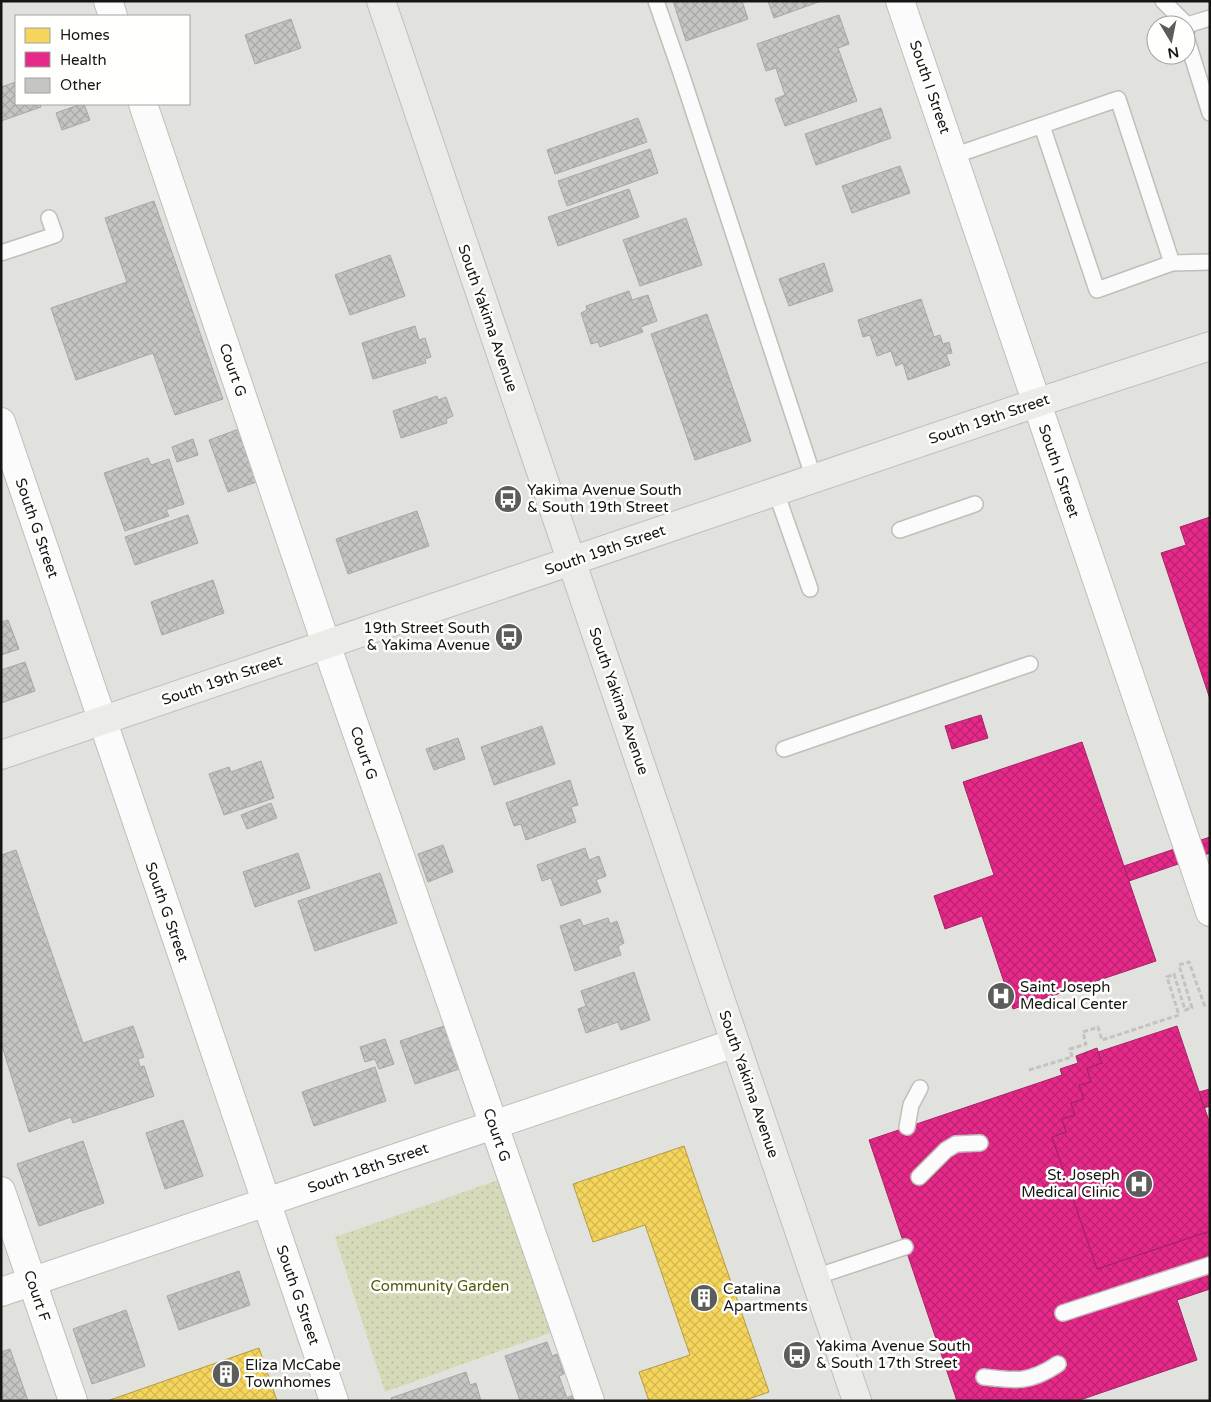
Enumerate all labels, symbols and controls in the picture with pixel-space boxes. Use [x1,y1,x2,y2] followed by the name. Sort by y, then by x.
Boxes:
[15,15,190,105] legend
[1146,15,1196,65] north arrow
[60,26,110,44] text: Homes
[906,38,954,136] street label: South I Street
[1166,43,1180,62] text: N
[60,51,107,69] text: Health
[60,76,102,94] text: Other
[454,242,522,394] street label: South Yakima Avenue
[216,341,250,399] street label: Court G
[926,390,1052,448] street label: South 19th Street
[1035,422,1083,520] street label: South I Street
[11,476,63,581] street label: South G Street
[527,481,682,516] place label: Yakima Avenue South & South 19th Street
[493,484,523,514] bus stop icon: Yakima Avenue South & South 19th Street
[542,521,668,579] street label: South 19th Street
[363,619,490,654] place label: 19th Street South & Yakima Avenue
[494,622,524,652] bus stop icon: 19th Street South & Yakima Avenue
[585,625,653,777] street label: South Yakima Avenue
[159,651,285,709] street label: South 19th Street
[347,724,381,782] street label: Court G
[141,860,193,965] street label: South G Street
[1020,978,1128,1013] place label: Saint Joseph Medical Center
[986,981,1016,1011] hospital icon: Saint Joseph Medical Center
[715,1008,783,1160] street label: South Yakima Avenue
[480,1106,514,1164] street label: Court G
[305,1139,431,1197] street label: South 18th Street
[1021,1166,1120,1201] place label: St. Joseph Medical Clinic
[1124,1169,1154,1199] hospital icon: St. Joseph Medical Clinic
[272,1243,324,1348] street label: South G Street
[20,1268,54,1324] street label: Court F
[371,1277,509,1295] park label: Community Garden
[723,1280,808,1315] place label: Catalina Apartments
[689,1283,719,1313] building icon: Catalina Apartments
[816,1337,971,1372] place label: Yakima Avenue South & South 17th Street
[782,1340,812,1370] bus stop icon: Yakima Avenue South & South 17th Street
[245,1356,341,1391] place label: Eliza McCabe Townhomes
[211,1359,241,1389] building icon: Eliza McCabe Townhomes

